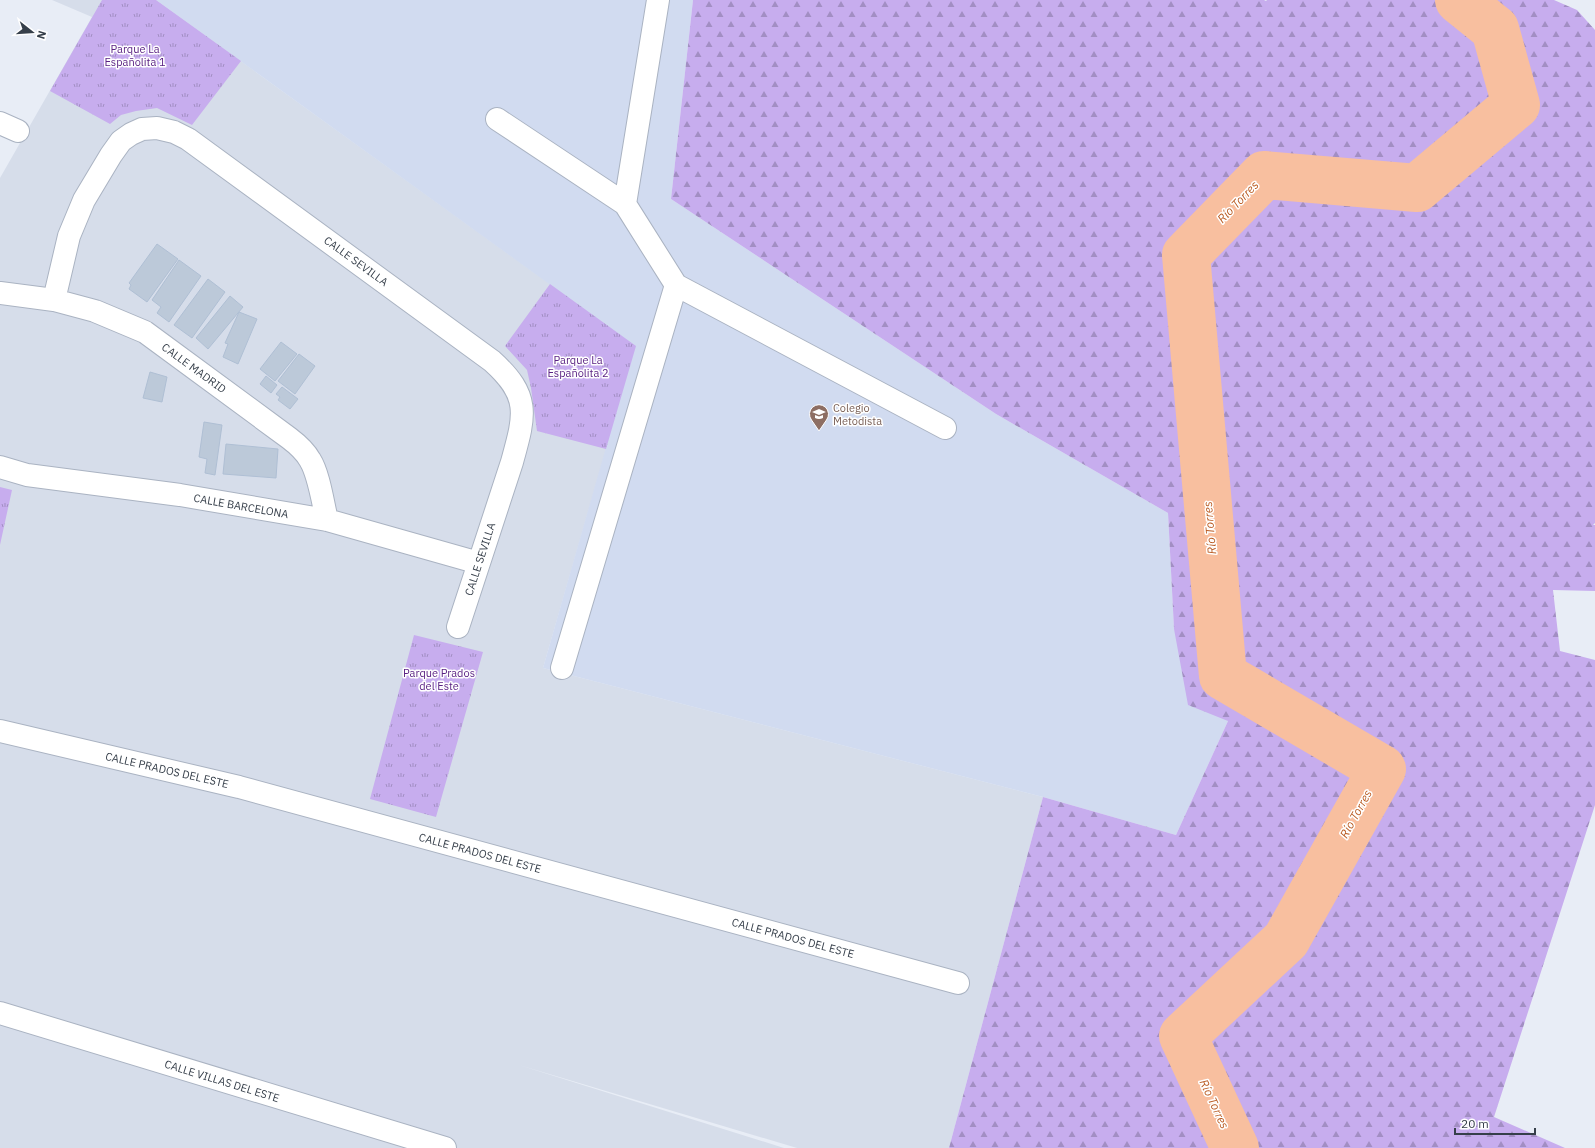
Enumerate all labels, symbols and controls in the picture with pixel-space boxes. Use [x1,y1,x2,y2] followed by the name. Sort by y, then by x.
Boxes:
[12,12,52,52] north arrow
[34,29,49,41] text: N
[104,42,166,69] park label: Parque La Españolita 1
[1214,177,1262,226] water label: Río Torres
[321,233,391,289] street label: CALLE SEVILLA
[159,340,229,396] street label: CALLE MADRID
[547,353,609,380] park label: Parque La Españolita 2
[833,401,882,428] place label: Colegio Metodista
[808,403,830,431] school or university icon: Colegio Metodista
[193,491,289,521] street label: CALLE BARCELONA
[1200,501,1219,555] water label: Río Torres
[462,521,498,597] street label: CALLE SEVILLA
[403,666,475,693] park label: Parque Prados del Este
[104,749,230,791] street label: CALLE PRADOS DEL ESTE
[1336,787,1375,841] water label: Río Torres
[417,830,543,876] street label: CALLE PRADOS DEL ESTE
[730,915,856,961] street label: CALLE PRADOS DEL ESTE
[163,1057,281,1105] street label: CALLE VILLAS DEL ESTE
[1196,1077,1233,1131] water label: Río Torres
[1455,1110,1535,1136] scale bar
[1461,1116,1489,1131] text: 20 m

